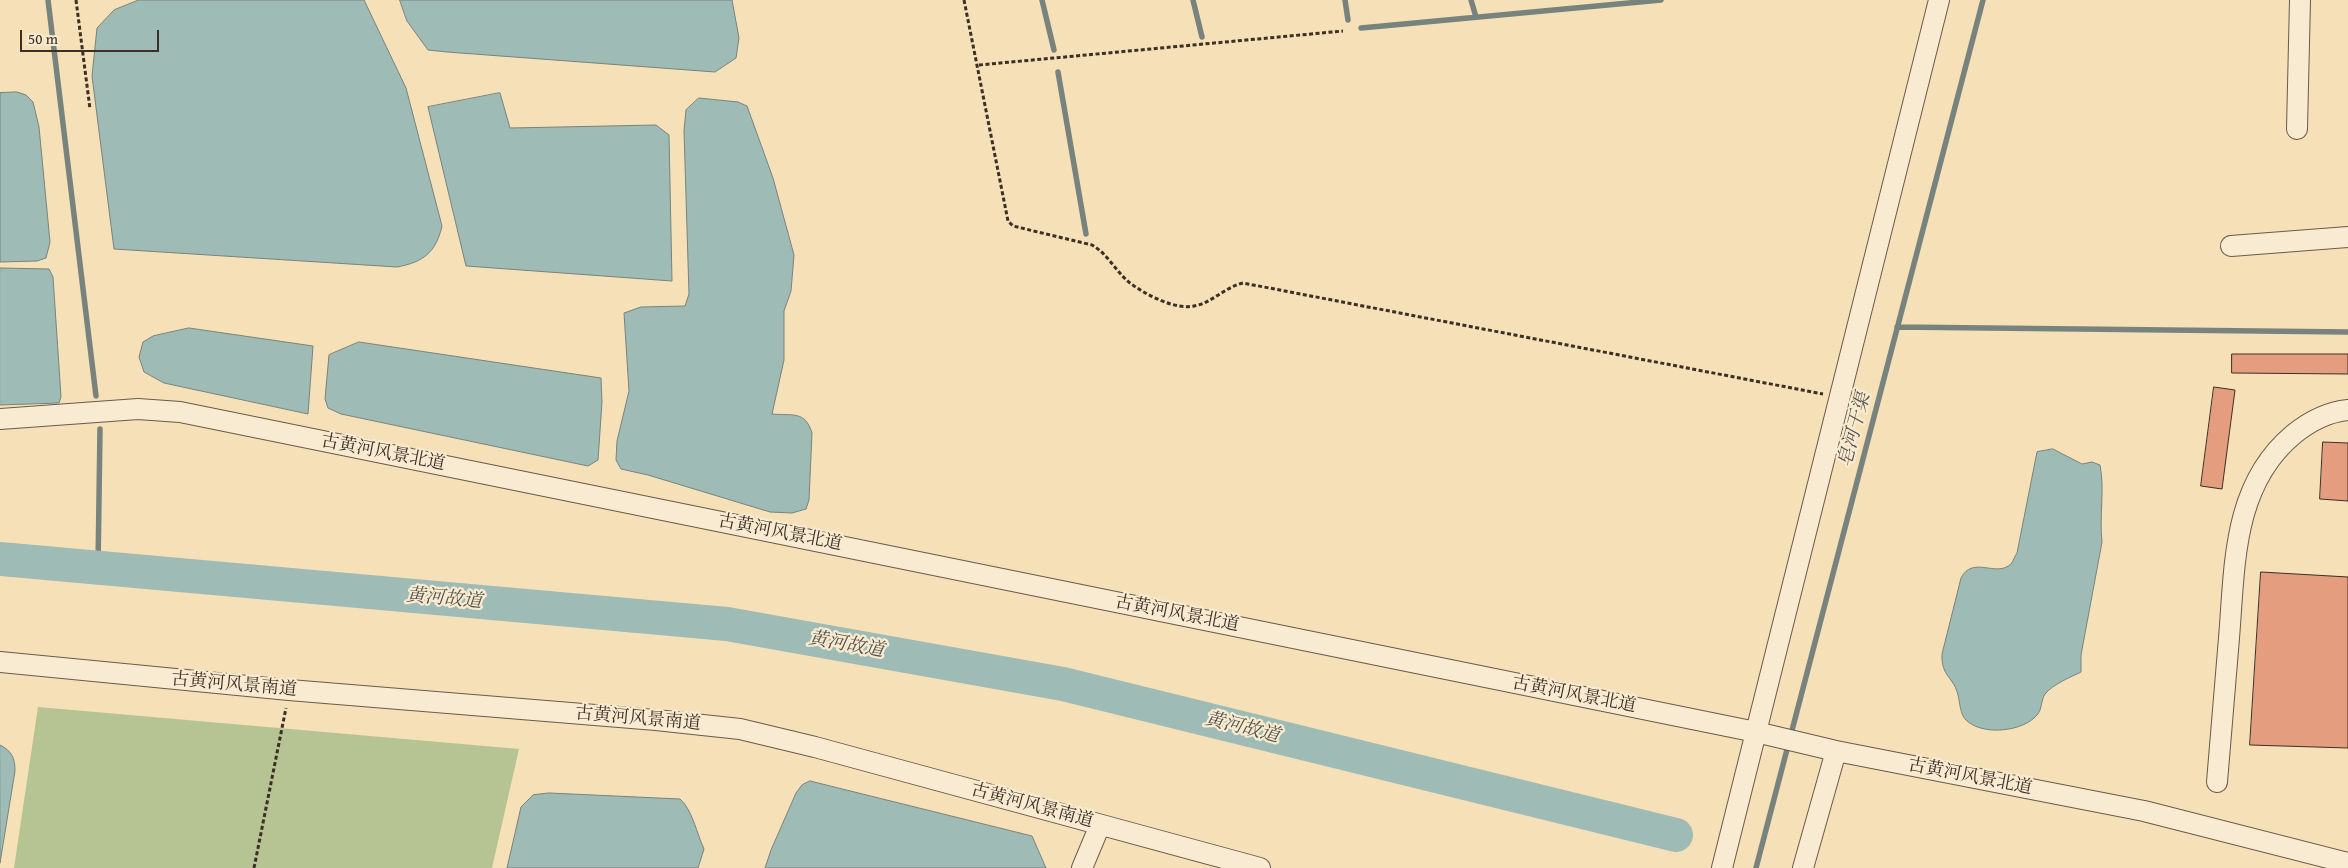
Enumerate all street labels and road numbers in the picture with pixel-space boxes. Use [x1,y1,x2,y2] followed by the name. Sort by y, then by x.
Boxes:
[319,430,447,476] street label: 古黄河风景北道
[716,510,844,556] street label: 古黄河风景北道
[1113,591,1241,637] street label: 古黄河风景北道
[170,669,298,701] street label: 古黄河风景南道
[1510,672,1638,718] street label: 古黄河风景北道
[574,703,702,735] street label: 古黄河风景南道
[1906,754,2034,800] street label: 古黄河风景北道
[968,779,1096,833] street label: 古黄河风景南道

